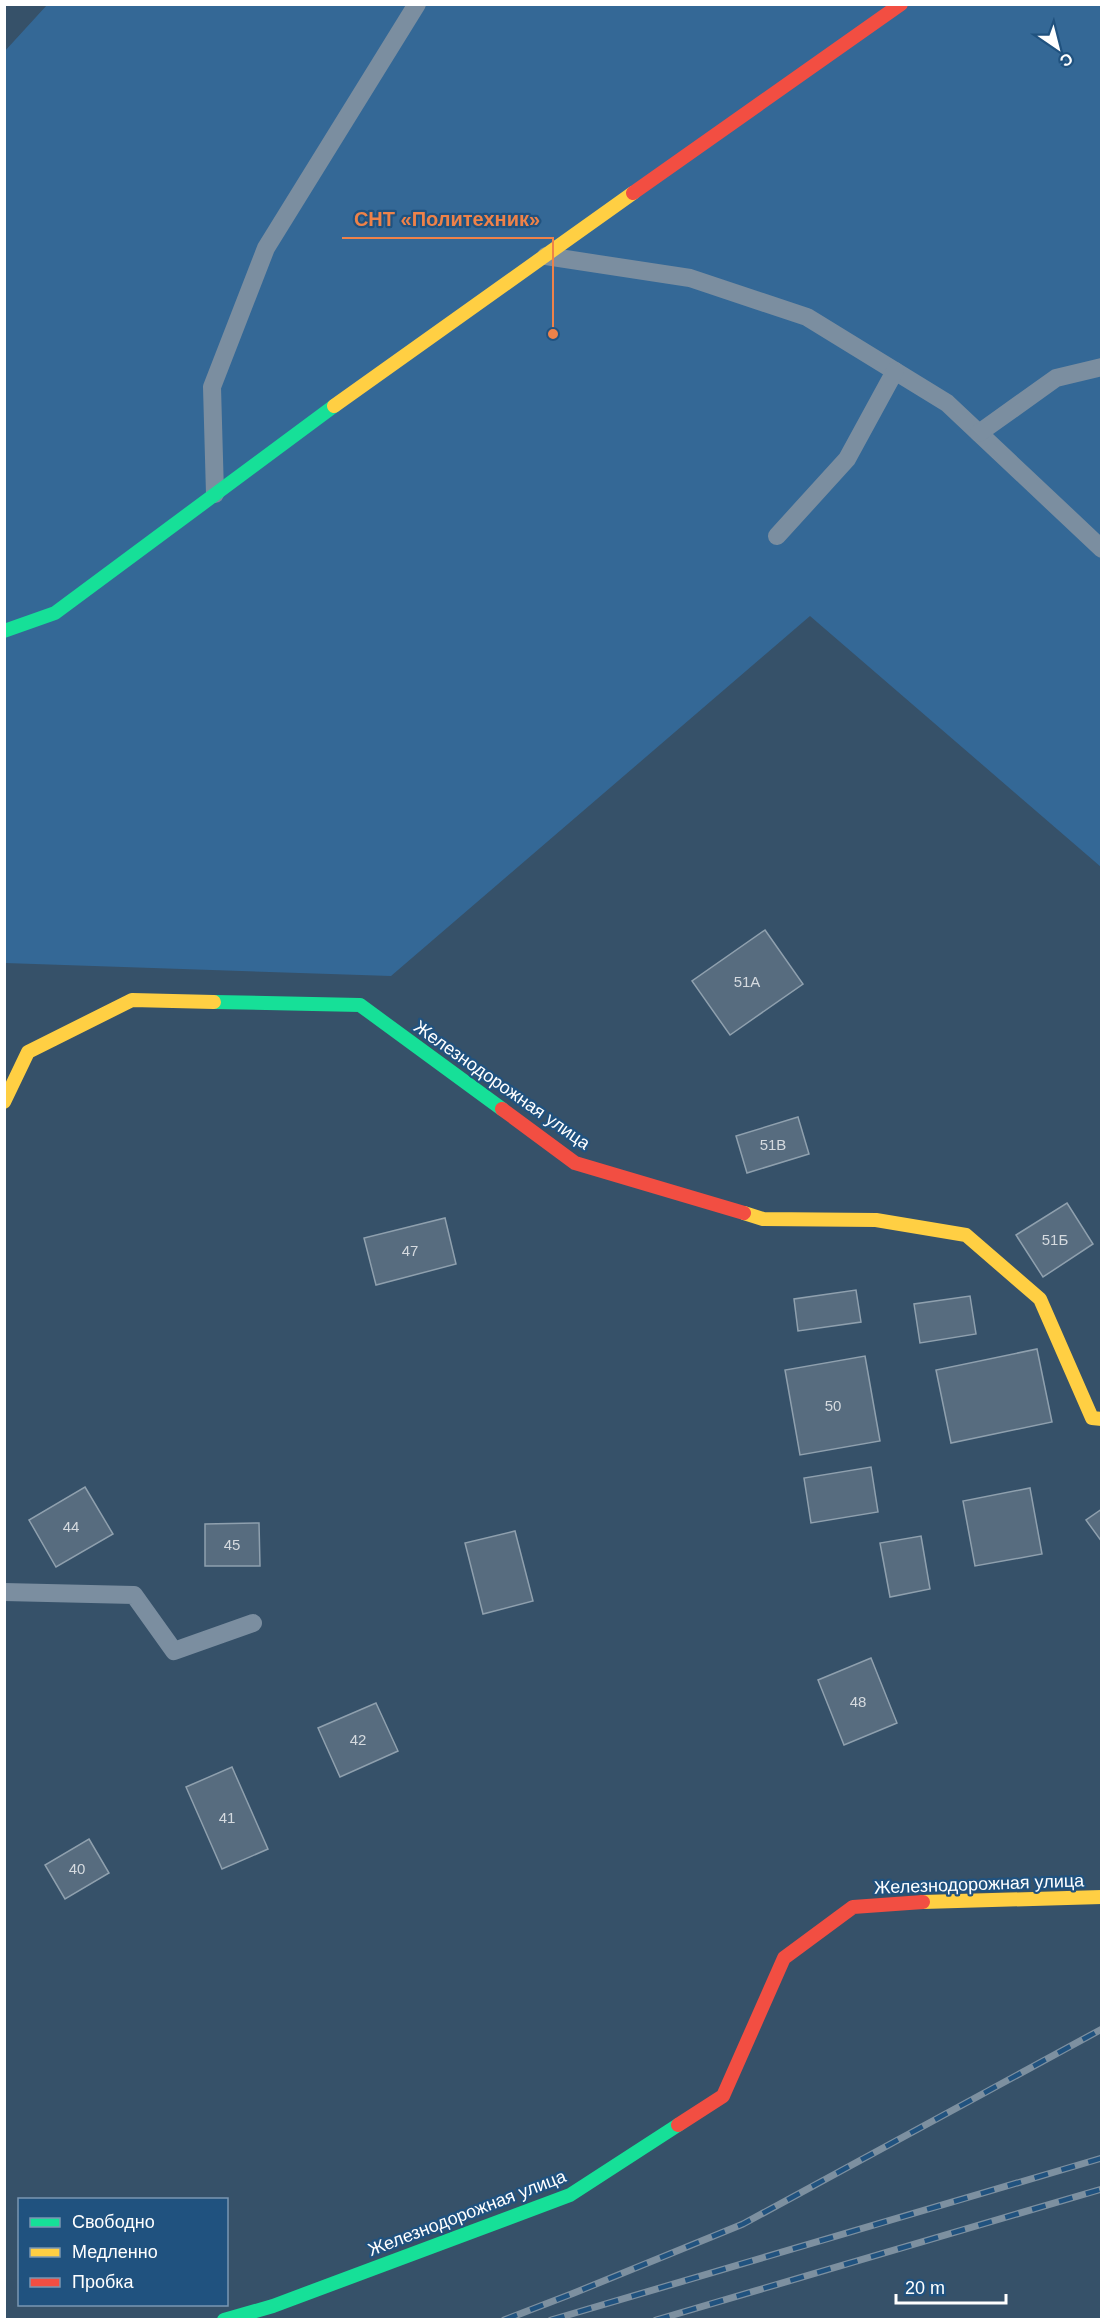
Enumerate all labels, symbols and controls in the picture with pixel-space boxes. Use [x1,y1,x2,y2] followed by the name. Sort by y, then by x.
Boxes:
[1028,18,1088,78] north arrow
[1056,50,1076,70] text: С
[342,200,553,238] callout: СНТ «Политехник»
[354,208,540,230] text: СНТ «Политехник»
[734,973,760,990] house number: 51А
[410,1016,595,1154] street label: Железнодорожная улица
[760,1136,786,1153] house number: 51В
[1042,1231,1068,1248] house number: 51Б
[402,1242,418,1259] house number: 47
[825,1397,841,1414] house number: 50
[63,1518,79,1535] house number: 44
[224,1536,240,1553] house number: 45
[850,1693,866,1710] house number: 48
[350,1731,366,1748] house number: 42
[219,1809,235,1826] house number: 41
[69,1860,85,1877] house number: 40
[874,1870,1085,1898] street label: Железнодорожная улица
[365,2166,570,2260] street label: Железнодорожная улица
[18,2198,228,2306] legend
[72,2212,155,2232] text: Свободно
[72,2242,158,2262] text: Медленно
[896,2267,1006,2305] scale bar
[72,2272,135,2292] text: Пробка
[905,2278,945,2298] text: 20 m

